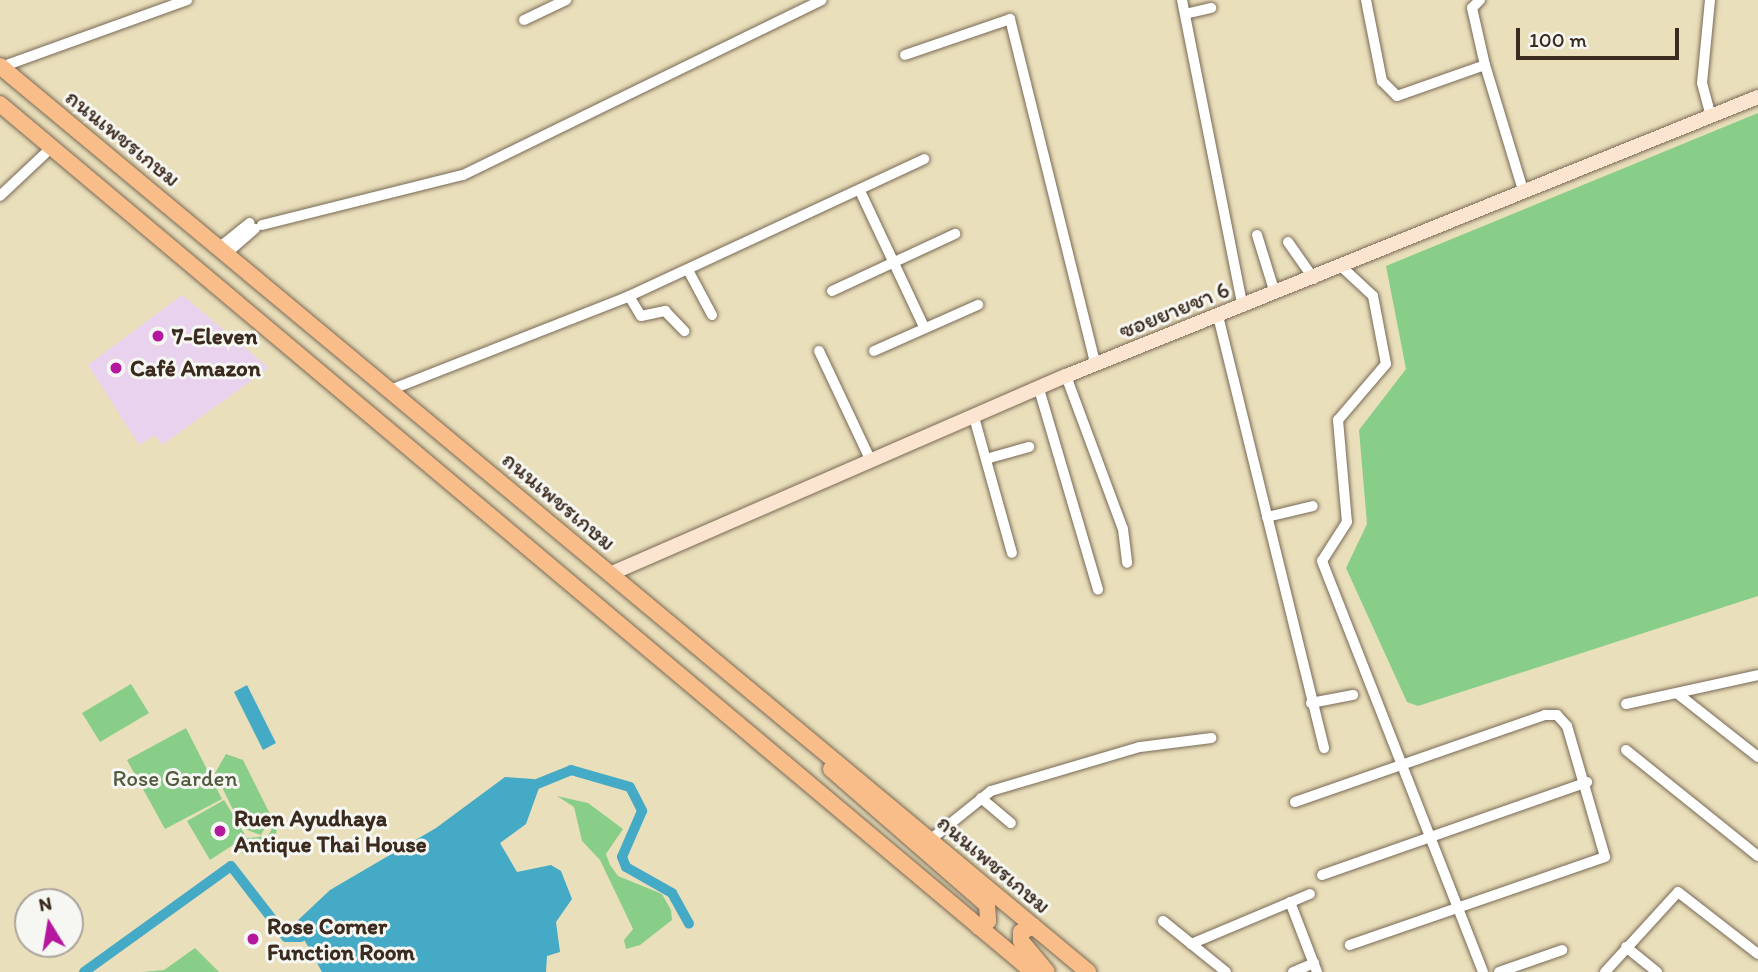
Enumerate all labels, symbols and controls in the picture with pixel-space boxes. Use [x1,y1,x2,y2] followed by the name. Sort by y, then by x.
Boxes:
[1520,14,1683,58] scale bar
[1529,27,1587,52] text: 100 m
[60,83,186,193] street label: ถนนเพชรเกษม
[1115,275,1233,345] street label: ซอยยายชา 6
[172,322,257,350] place label: 7-Eleven
[150,328,166,344] marker: 7-Eleven
[130,354,262,382] place label: Café Amazon
[108,360,124,376] marker: Café Amazon
[497,446,621,556] street label: ถนนเพชรเกษม
[112,764,238,792] park label: Rose Garden
[234,804,427,858] place label: Ruen Ayudhaya Antique Thai House
[932,809,1056,919] street label: ถนนเพชรเกษม
[212,823,228,839] marker: Ruen Ayudhaya Antique Thai House
[14,888,84,958] north arrow
[37,891,54,916] text: N
[267,912,416,966] place label: Rose Corner Function Room
[245,931,261,947] marker: Rose Corner Function Room

